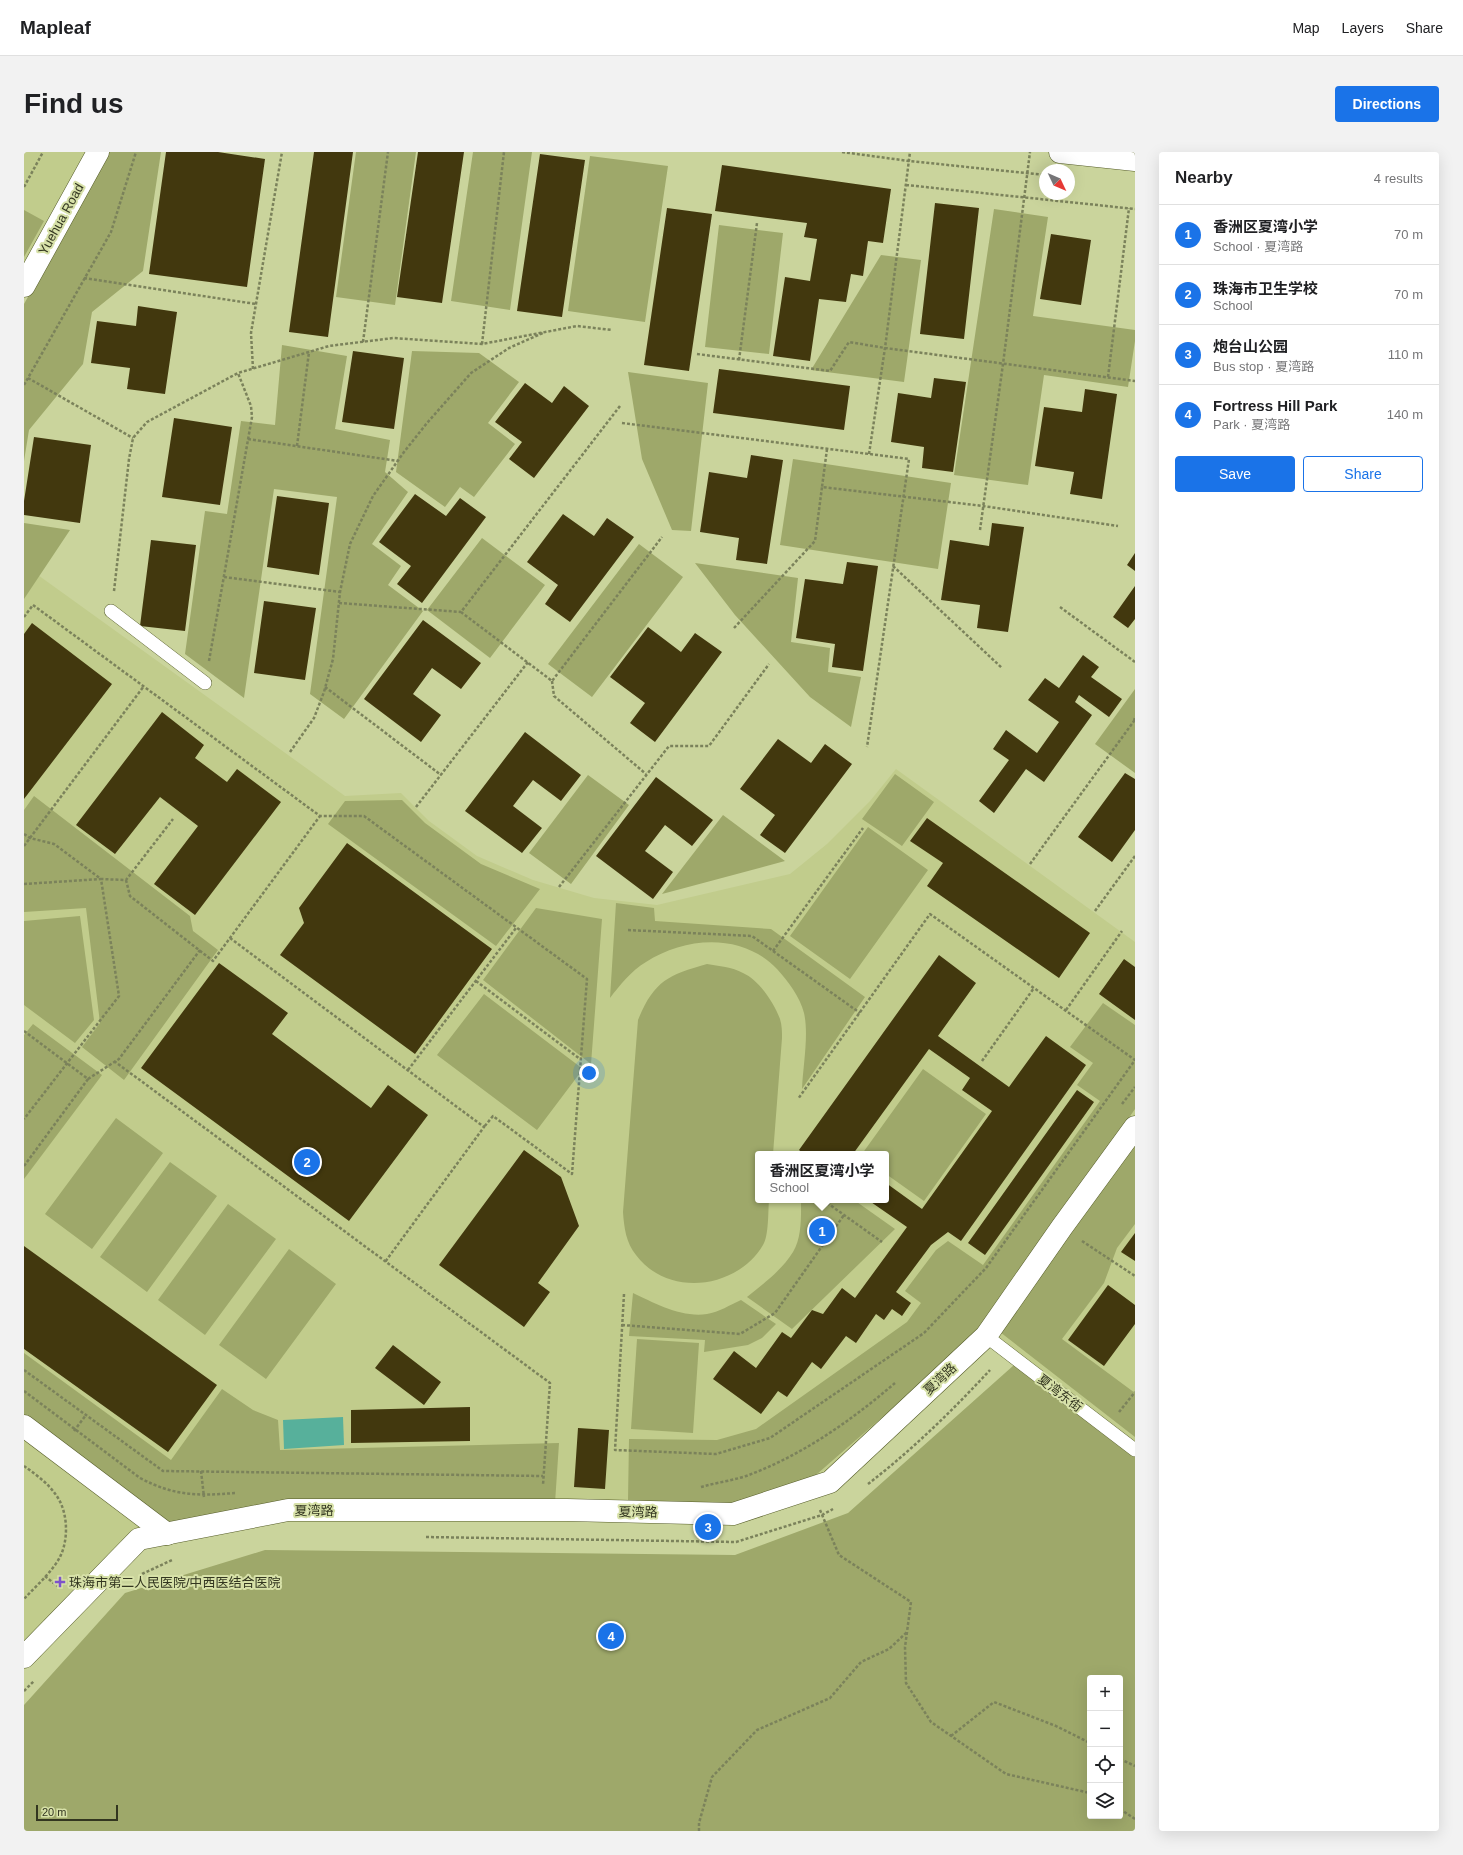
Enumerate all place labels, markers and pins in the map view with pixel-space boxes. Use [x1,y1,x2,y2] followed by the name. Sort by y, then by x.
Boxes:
[294,1147,320,1177] pin: 2
[809,1216,835,1246] pin: 1
[695,1512,721,1542] pin: 3
[69,1575,281,1590] place label: 珠海市第二人民医院/中西医结合医院
[54,1576,66,1588] marker: 珠海市第二人民医院/中西医结合医院
[598,1621,624,1651] pin: 4

